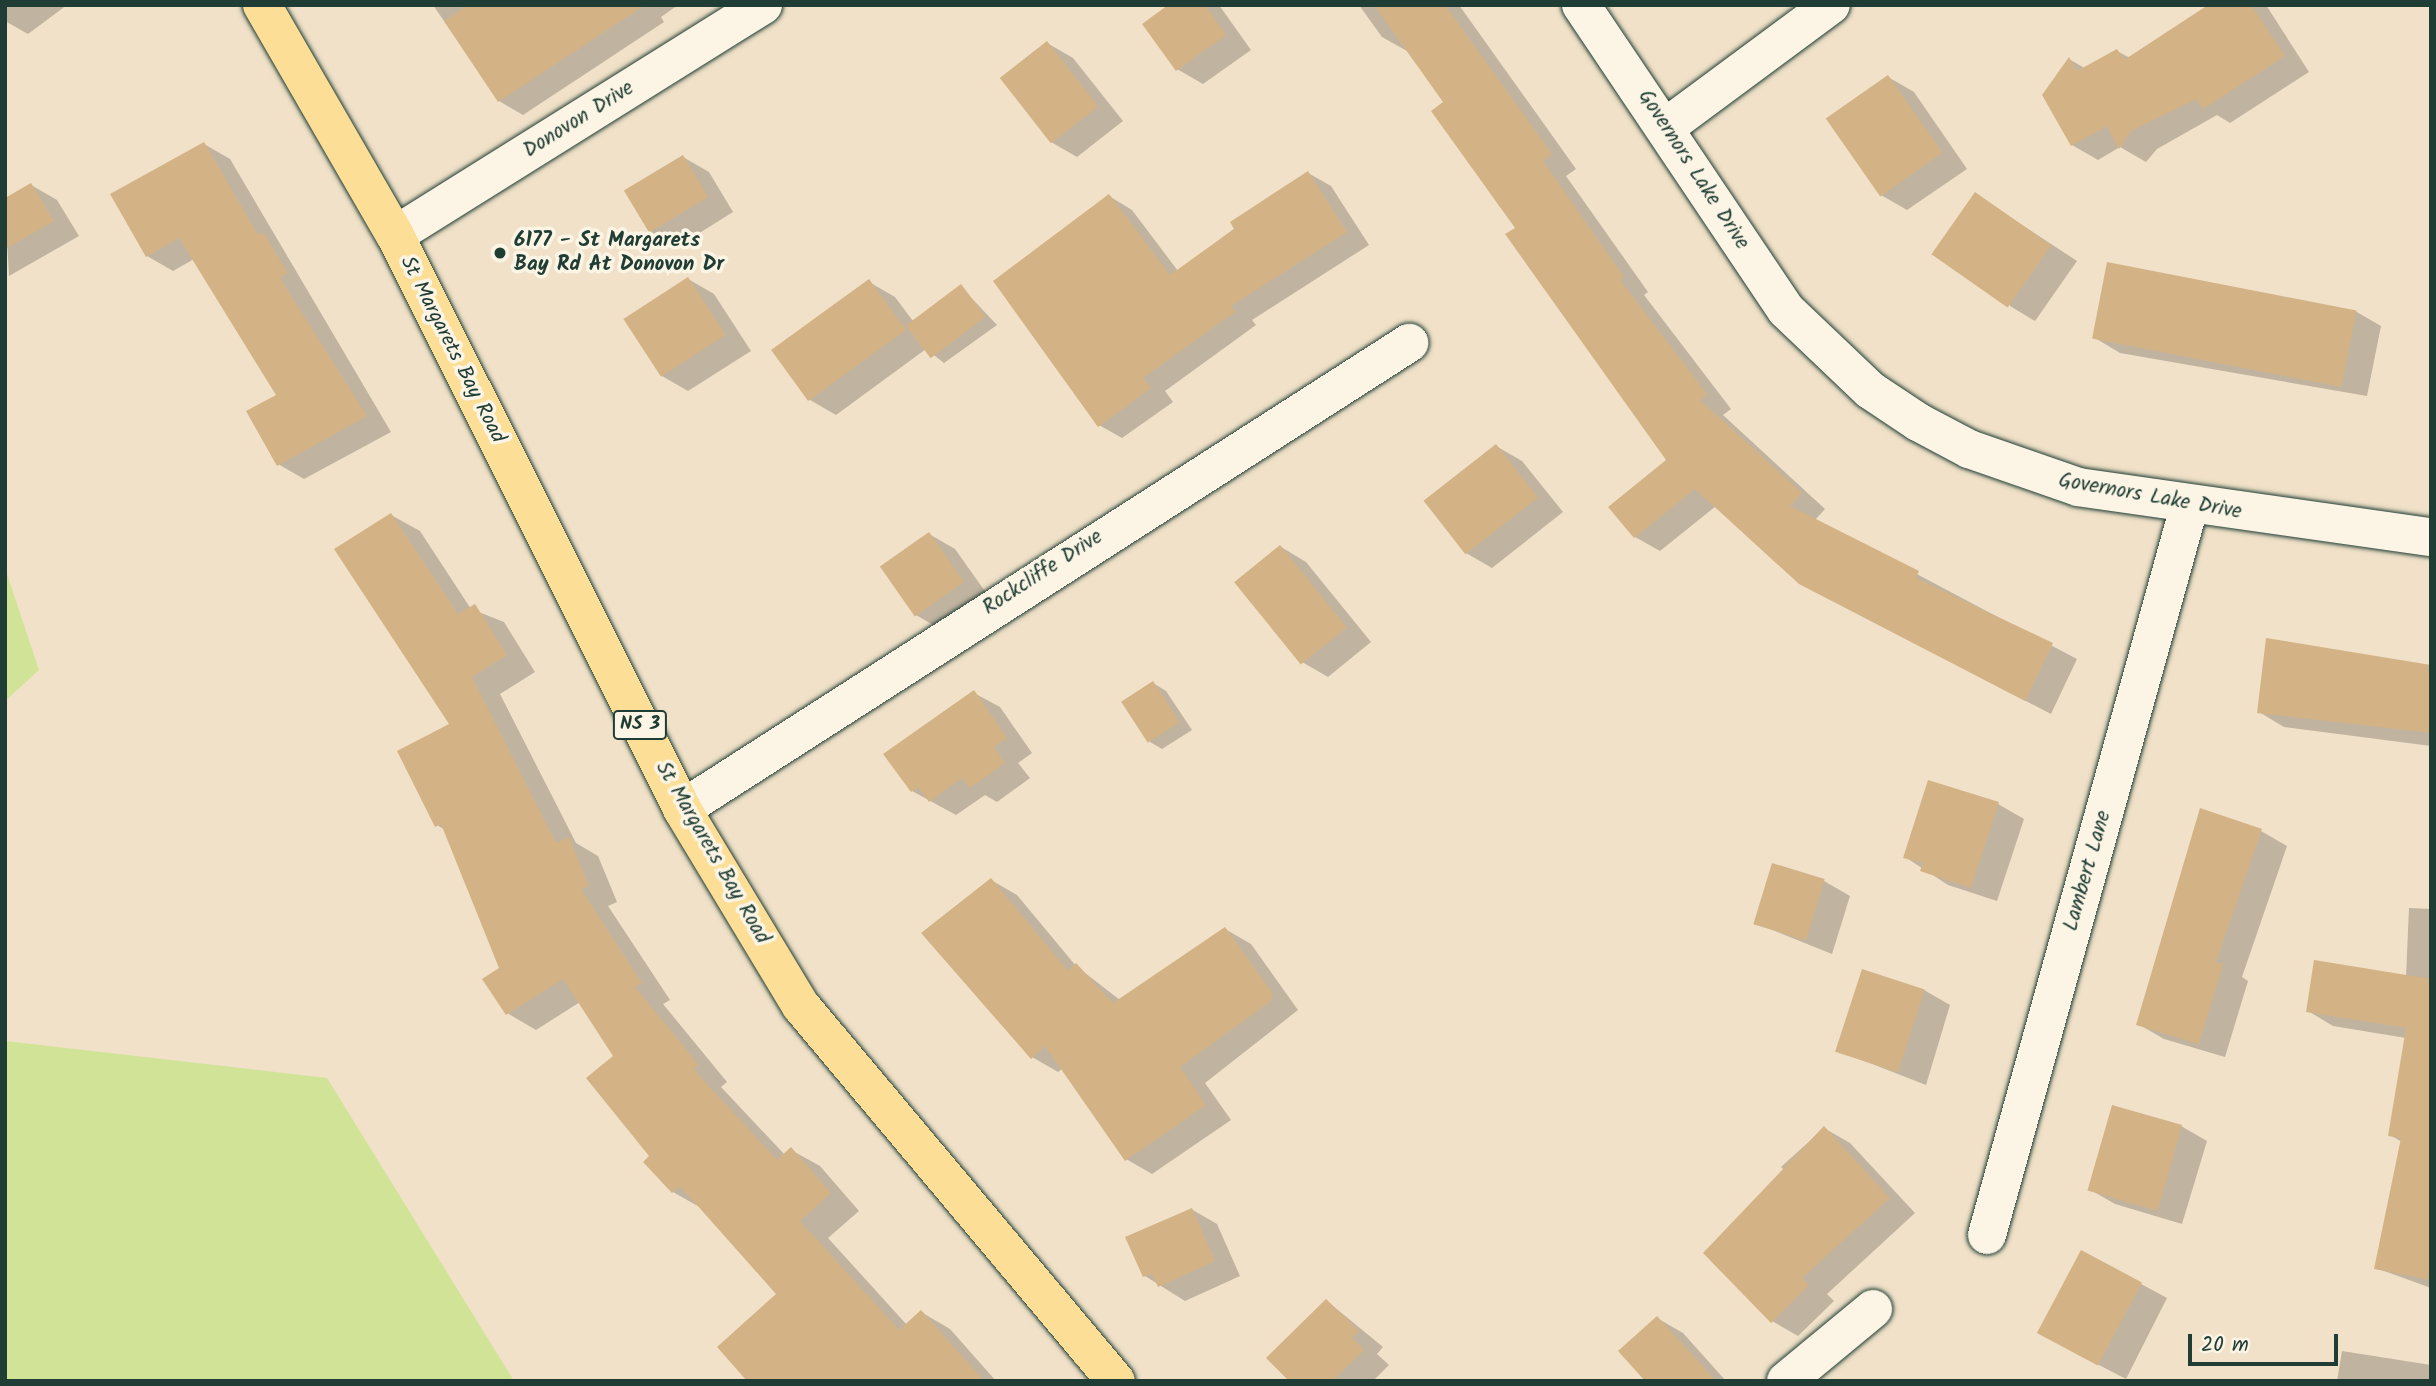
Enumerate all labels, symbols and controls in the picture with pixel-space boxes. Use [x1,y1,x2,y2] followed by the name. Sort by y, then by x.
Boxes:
[519,76,639,164] street label: Donovon Drive
[1632,85,1754,255] street label: Governors Lake Drive
[514,228,724,278] place label: 6177 - St Margarets Bay Rd At Donovon Dr
[492,245,508,261] marker: 6177 - St Margarets Bay Rd At Donovon Dr
[394,252,510,448] street label: St Margarets Bay Road
[2056,468,2244,526] street label: Governors Lake Drive
[978,525,1108,621] street label: Rockcliffe Drive
[612,710,668,740] road number: NS 3
[649,757,775,949] street label: St Margarets Bay Road
[2059,808,2117,934] street label: Lambert Lane
[2191,1320,2342,1364] scale bar
[2201,1329,2249,1362] text: 20 m

